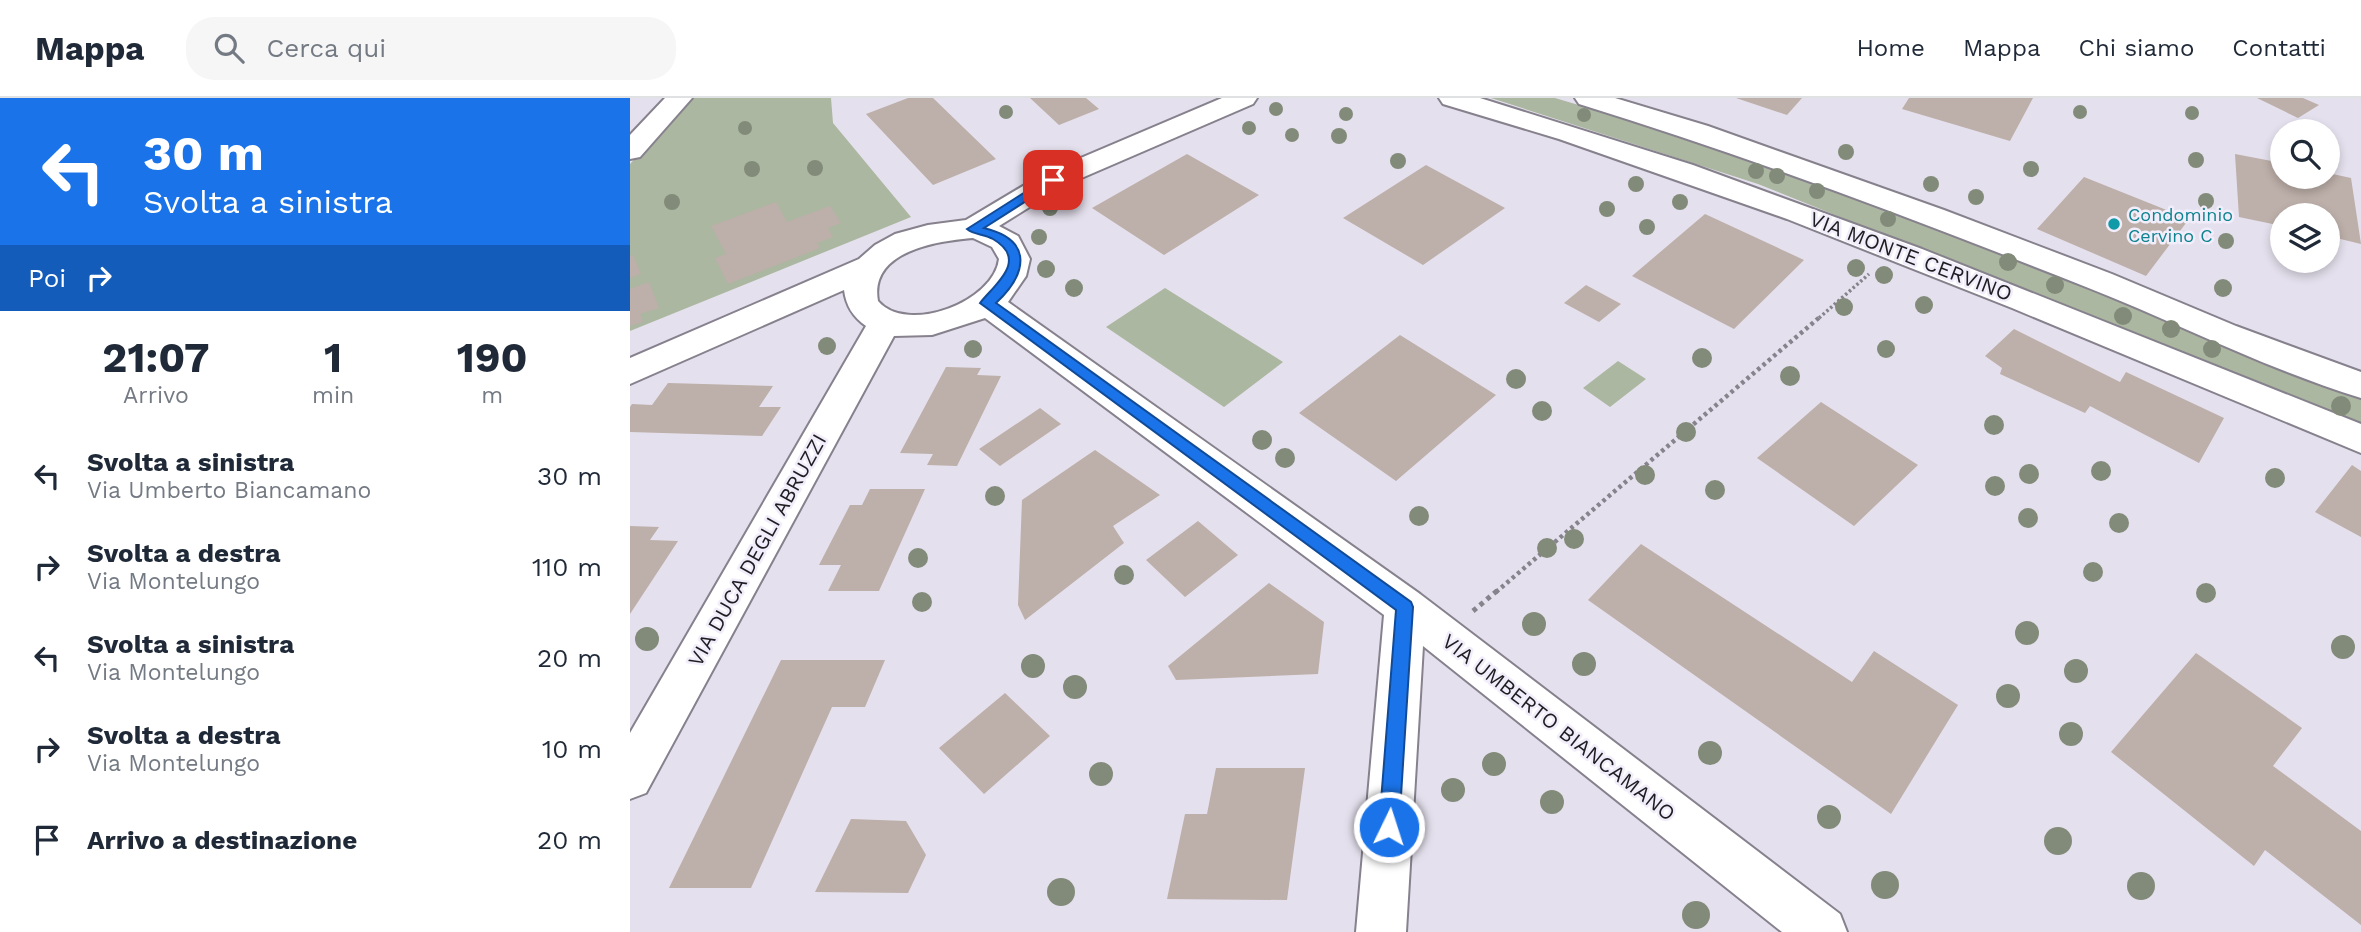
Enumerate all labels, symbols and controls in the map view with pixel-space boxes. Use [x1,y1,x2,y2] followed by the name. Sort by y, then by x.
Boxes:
[186,17,676,80] search box
[35,29,144,68] text: Mappa
[210,29,248,67] icon: search
[266,33,386,63] text: Cerca qui
[1856,34,1925,62] text: Home
[1963,34,2041,62] text: Mappa
[2079,34,2194,62] text: Chi siamo
[2232,34,2326,62] text: Contatti
[2270,119,2340,273] map controls
[2270,119,2340,189] button: search
[143,124,264,182] text: 30 m
[28,126,119,217] icon: left
[1023,150,1083,210] pin
[1034,161,1072,199] icon: arrive
[143,183,393,221] text: Svolta a sinistra
[2270,203,2340,273] button: layers
[2128,204,2233,246] place label: Condominio Cervino C
[1806,206,2016,306] street label: VIA MONTE CERVINO
[2106,216,2122,232] marker: Condominio Cervino C
[80,259,118,297] icon: right
[28,263,66,293] text: Poi
[102,333,210,382] text: 21:07
[324,333,342,382] text: 1
[457,333,528,382] text: 190
[123,382,189,409] text: Arrivo
[312,382,354,409] text: min
[481,382,503,409] text: m
[683,429,831,671] street label: VIA DUCA DEGLI ABRUZZI
[87,447,294,477] text: Svolta a sinistra
[28,457,66,495] icon: left
[537,461,602,491] text: 30 m
[87,477,371,504] text: Via Umberto Biancamano
[87,538,280,568] text: Svolta a destra
[28,548,66,586] icon: right
[532,552,602,582] text: 110 m
[87,568,260,595] text: Via Montelungo
[1437,628,1681,826] street label: VIA UMBERTO BIANCAMANO
[87,629,294,659] text: Svolta a sinistra
[28,639,66,677] icon: left
[537,643,602,673] text: 20 m
[87,659,260,686] text: Via Montelungo
[87,720,280,750] text: Svolta a destra
[28,730,66,768] icon: right
[542,734,602,764] text: 10 m
[87,750,260,777] text: Via Montelungo
[1352,790,1426,864] position arrow
[28,821,66,859] icon: arrive
[87,825,357,855] text: Arrivo a destinazione
[537,825,602,855] text: 20 m

